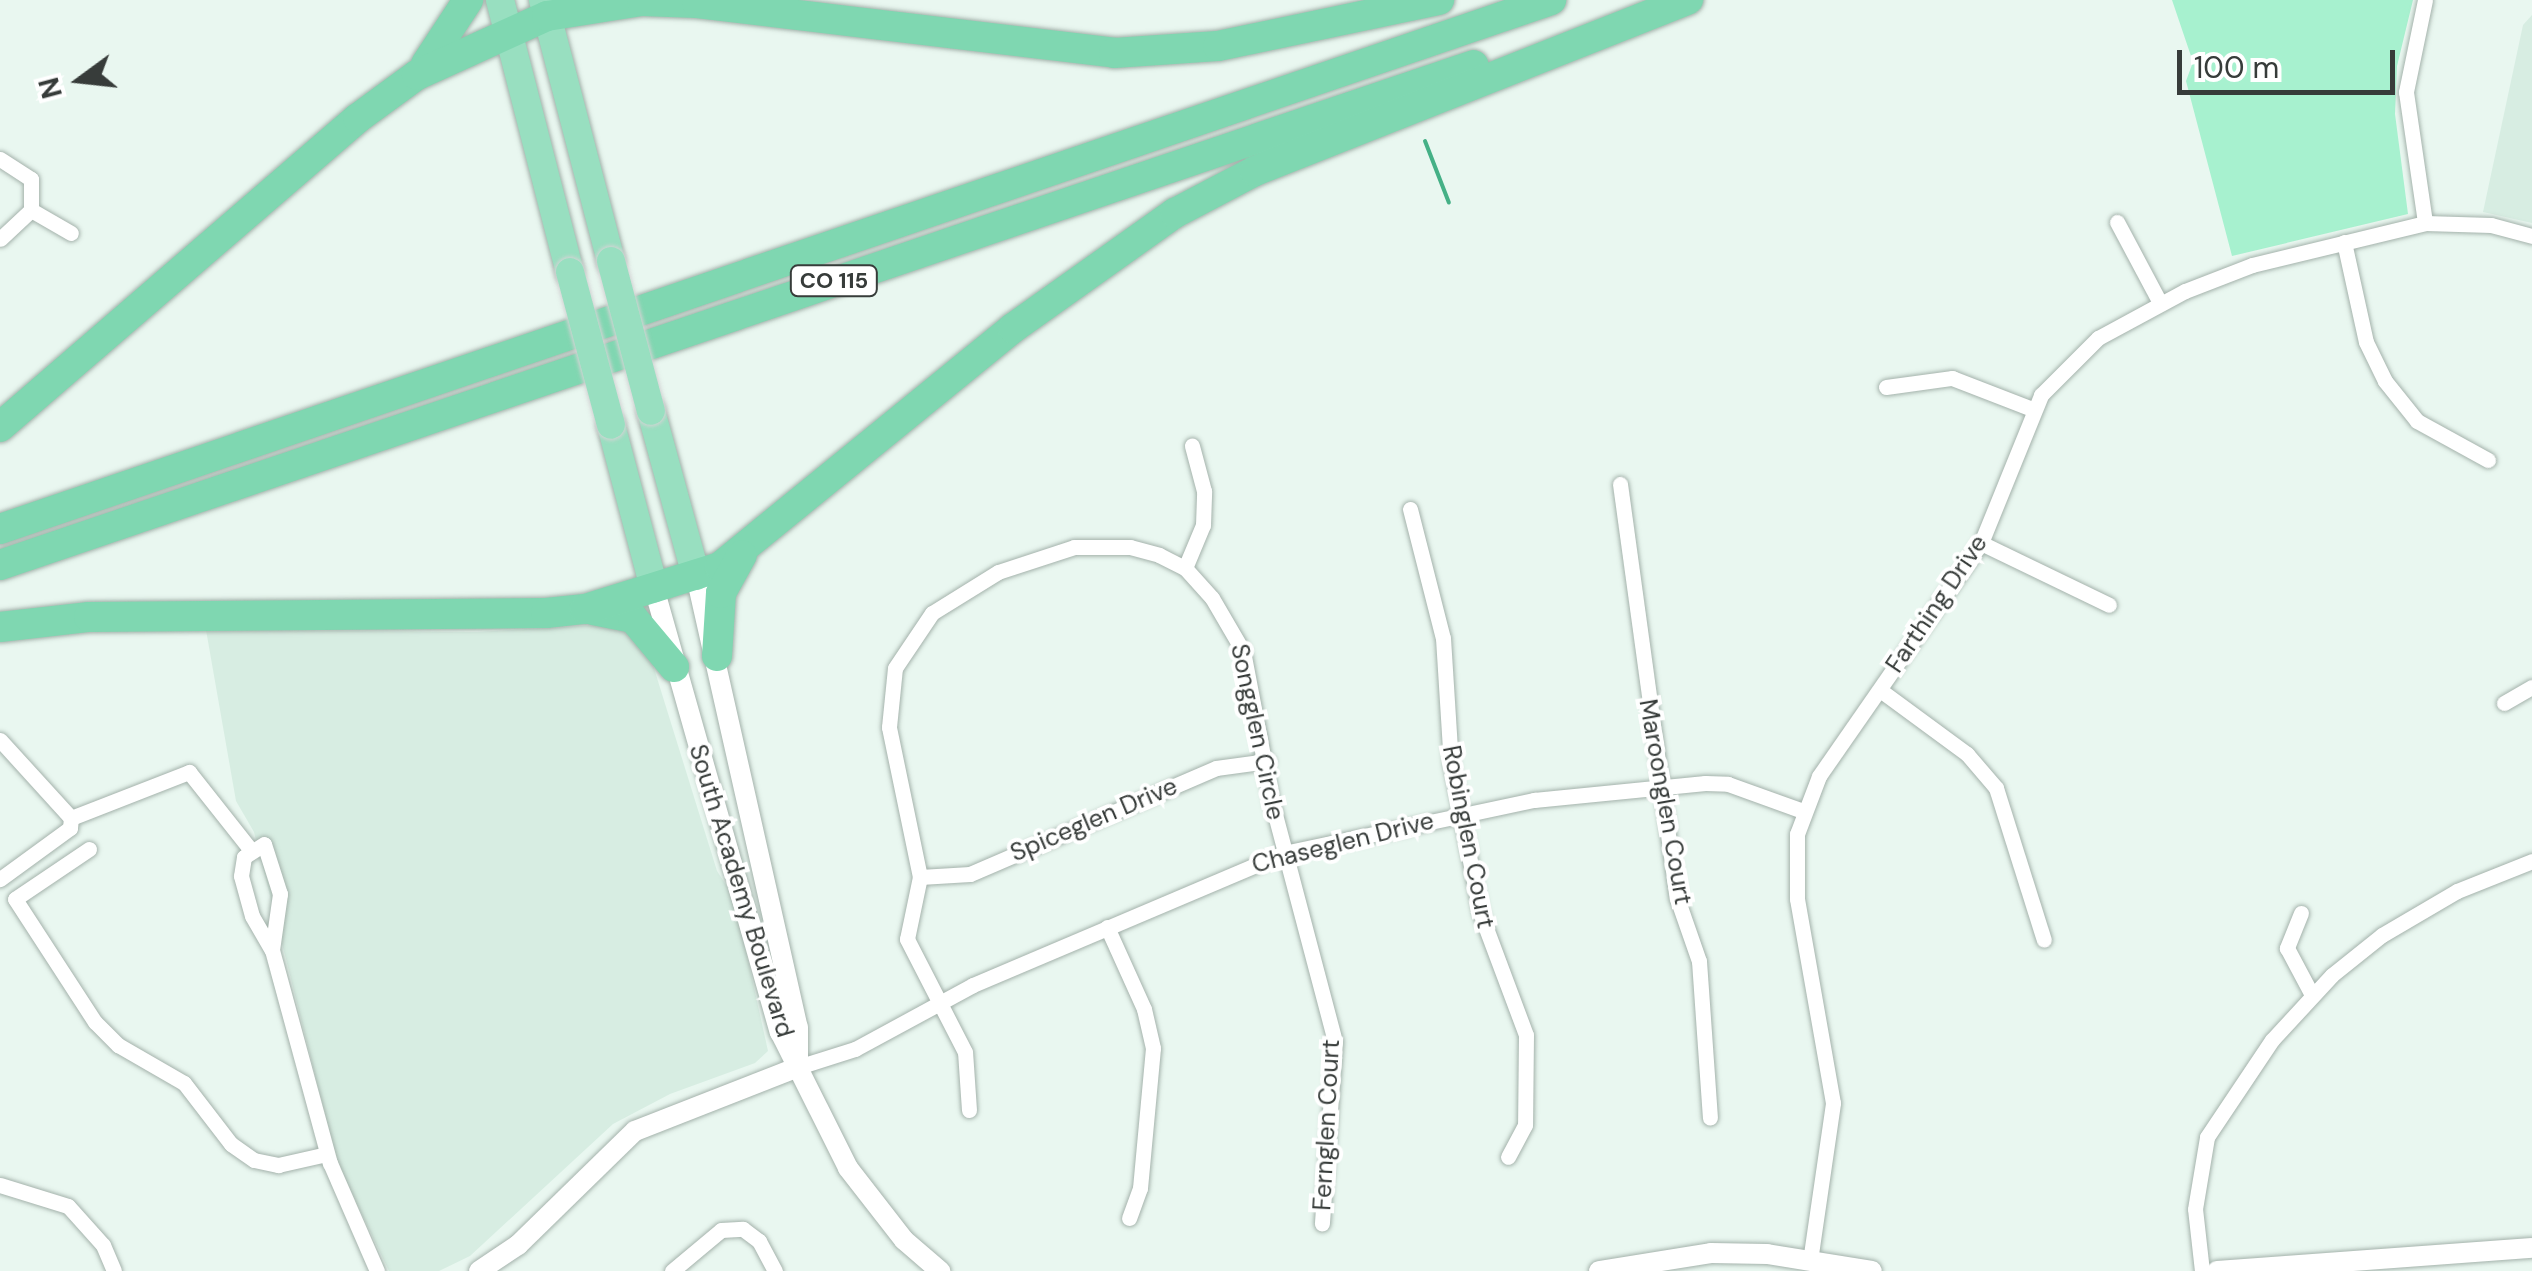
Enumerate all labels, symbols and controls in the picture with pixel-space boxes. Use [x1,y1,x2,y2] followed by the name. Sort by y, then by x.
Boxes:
[30,30,130,130] north arrow
[2182,30,2400,92] scale bar
[2194,48,2279,87] text: 100 m
[30,73,71,103] text: N
[789,264,879,298] road number: CO 115
[1880,529,1994,679] street label: Farthing Drive
[1224,641,1290,823] street label: Songglen Circle
[1632,697,1698,907] street label: Maroonglen Court
[682,741,800,1041] street label: South Academy Boulevard
[1436,743,1500,931] street label: Robinglen Court
[1006,771,1182,869] street label: Spiceglen Drive
[1249,806,1437,880] street label: Chaseglen Drive
[1308,1039,1346,1211] street label: Fernglen Court

